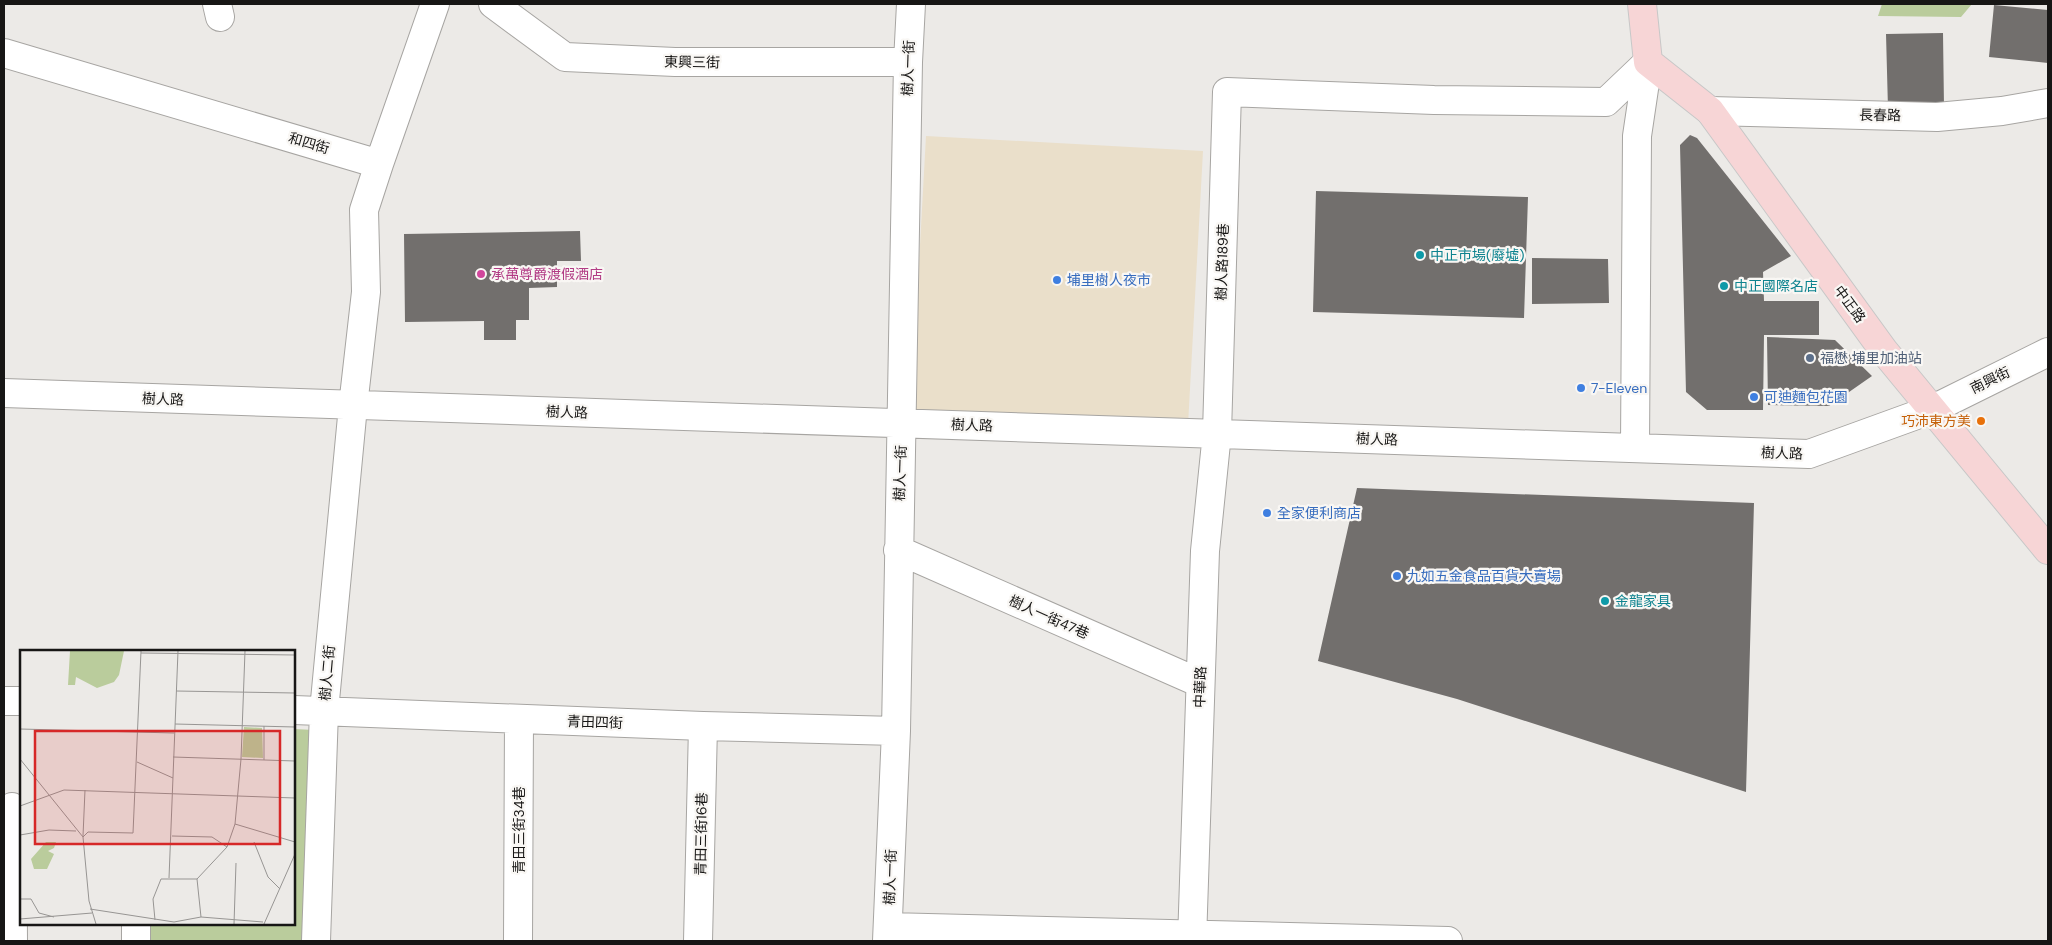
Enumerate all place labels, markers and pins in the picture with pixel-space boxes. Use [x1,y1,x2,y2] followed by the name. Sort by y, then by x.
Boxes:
[1430,246,1524,264] place label: 中正市場(廢墟)
[1414,249,1426,261] marker: 中正市場(廢墟)
[491,265,603,283] place label: 承萬尊爵渡假酒店
[475,268,487,280] marker: 承萬尊爵渡假酒店
[1067,271,1151,289] place label: 埔里樹人夜市
[1051,274,1063,286] marker: 埔里樹人夜市
[1734,277,1818,295] place label: 中正國際名店
[1718,280,1730,292] marker: 中正國際名店
[1820,349,1922,367] place label: 福懋 埔里加油站
[1804,352,1816,364] marker: 福懋 埔里加油站
[1591,379,1647,397] place label: 7-Eleven
[1575,382,1587,394] marker: 7-Eleven
[1764,388,1848,406] place label: 可迪麵包花園
[1748,391,1760,403] marker: 可迪麵包花園
[1901,412,1971,430] place label: 巧沛東方美
[1975,415,1987,427] marker: 巧沛東方美
[1277,504,1361,522] place label: 全家便利商店
[1261,507,1273,519] marker: 全家便利商店
[1407,567,1561,585] place label: 九如五金食品百貨大賣場
[1391,570,1403,582] marker: 九如五金食品百貨大賣場
[1615,592,1671,610] place label: 金龍家具
[1599,595,1611,607] marker: 金龍家具

